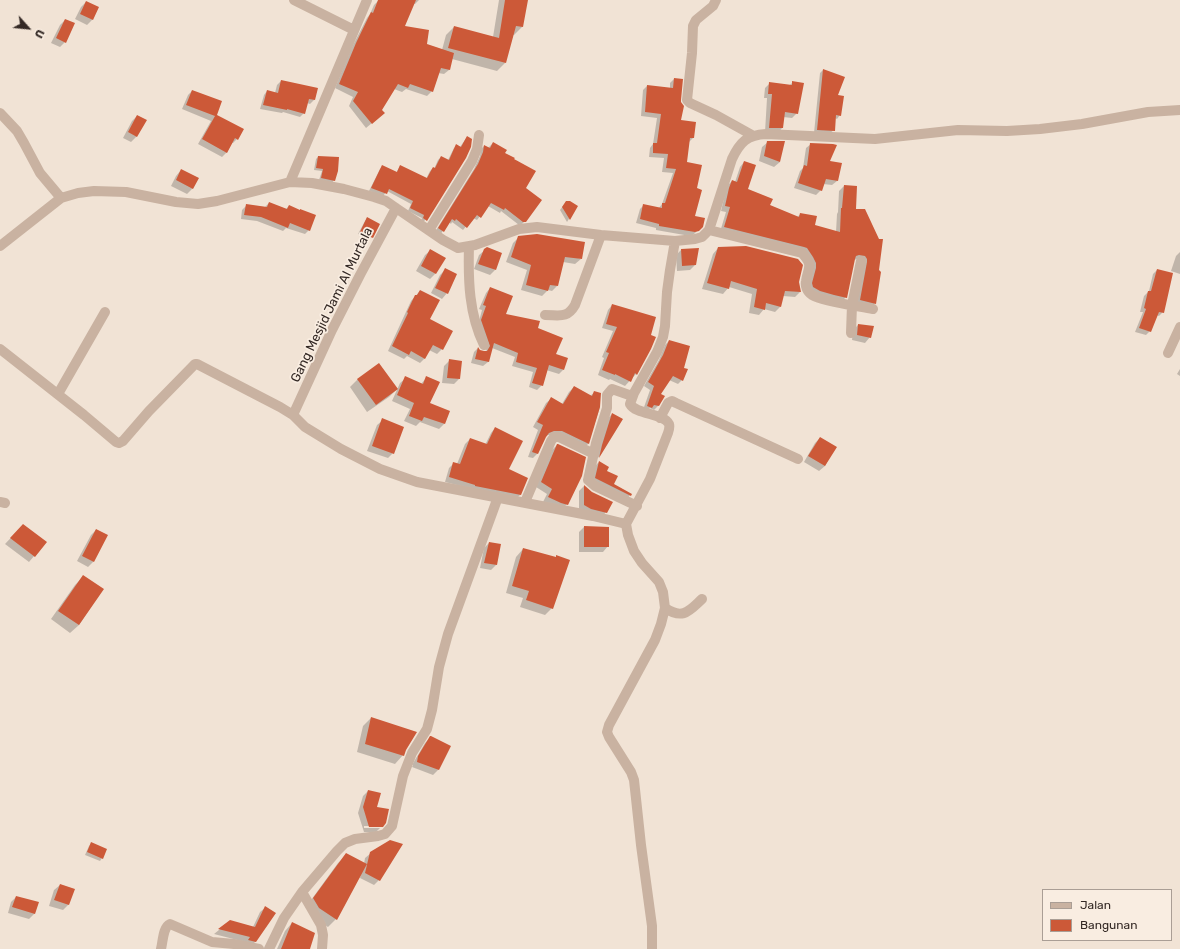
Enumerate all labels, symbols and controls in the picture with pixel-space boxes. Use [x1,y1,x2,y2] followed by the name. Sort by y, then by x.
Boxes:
[8,8,48,48] north arrow
[32,27,47,40] text: U
[288,225,376,385] street label: Gang Mesjid Jami Al Murtala
[1042,889,1172,941] legend
[1080,898,1111,912] text: Jalan
[1080,918,1137,932] text: Bangunan

